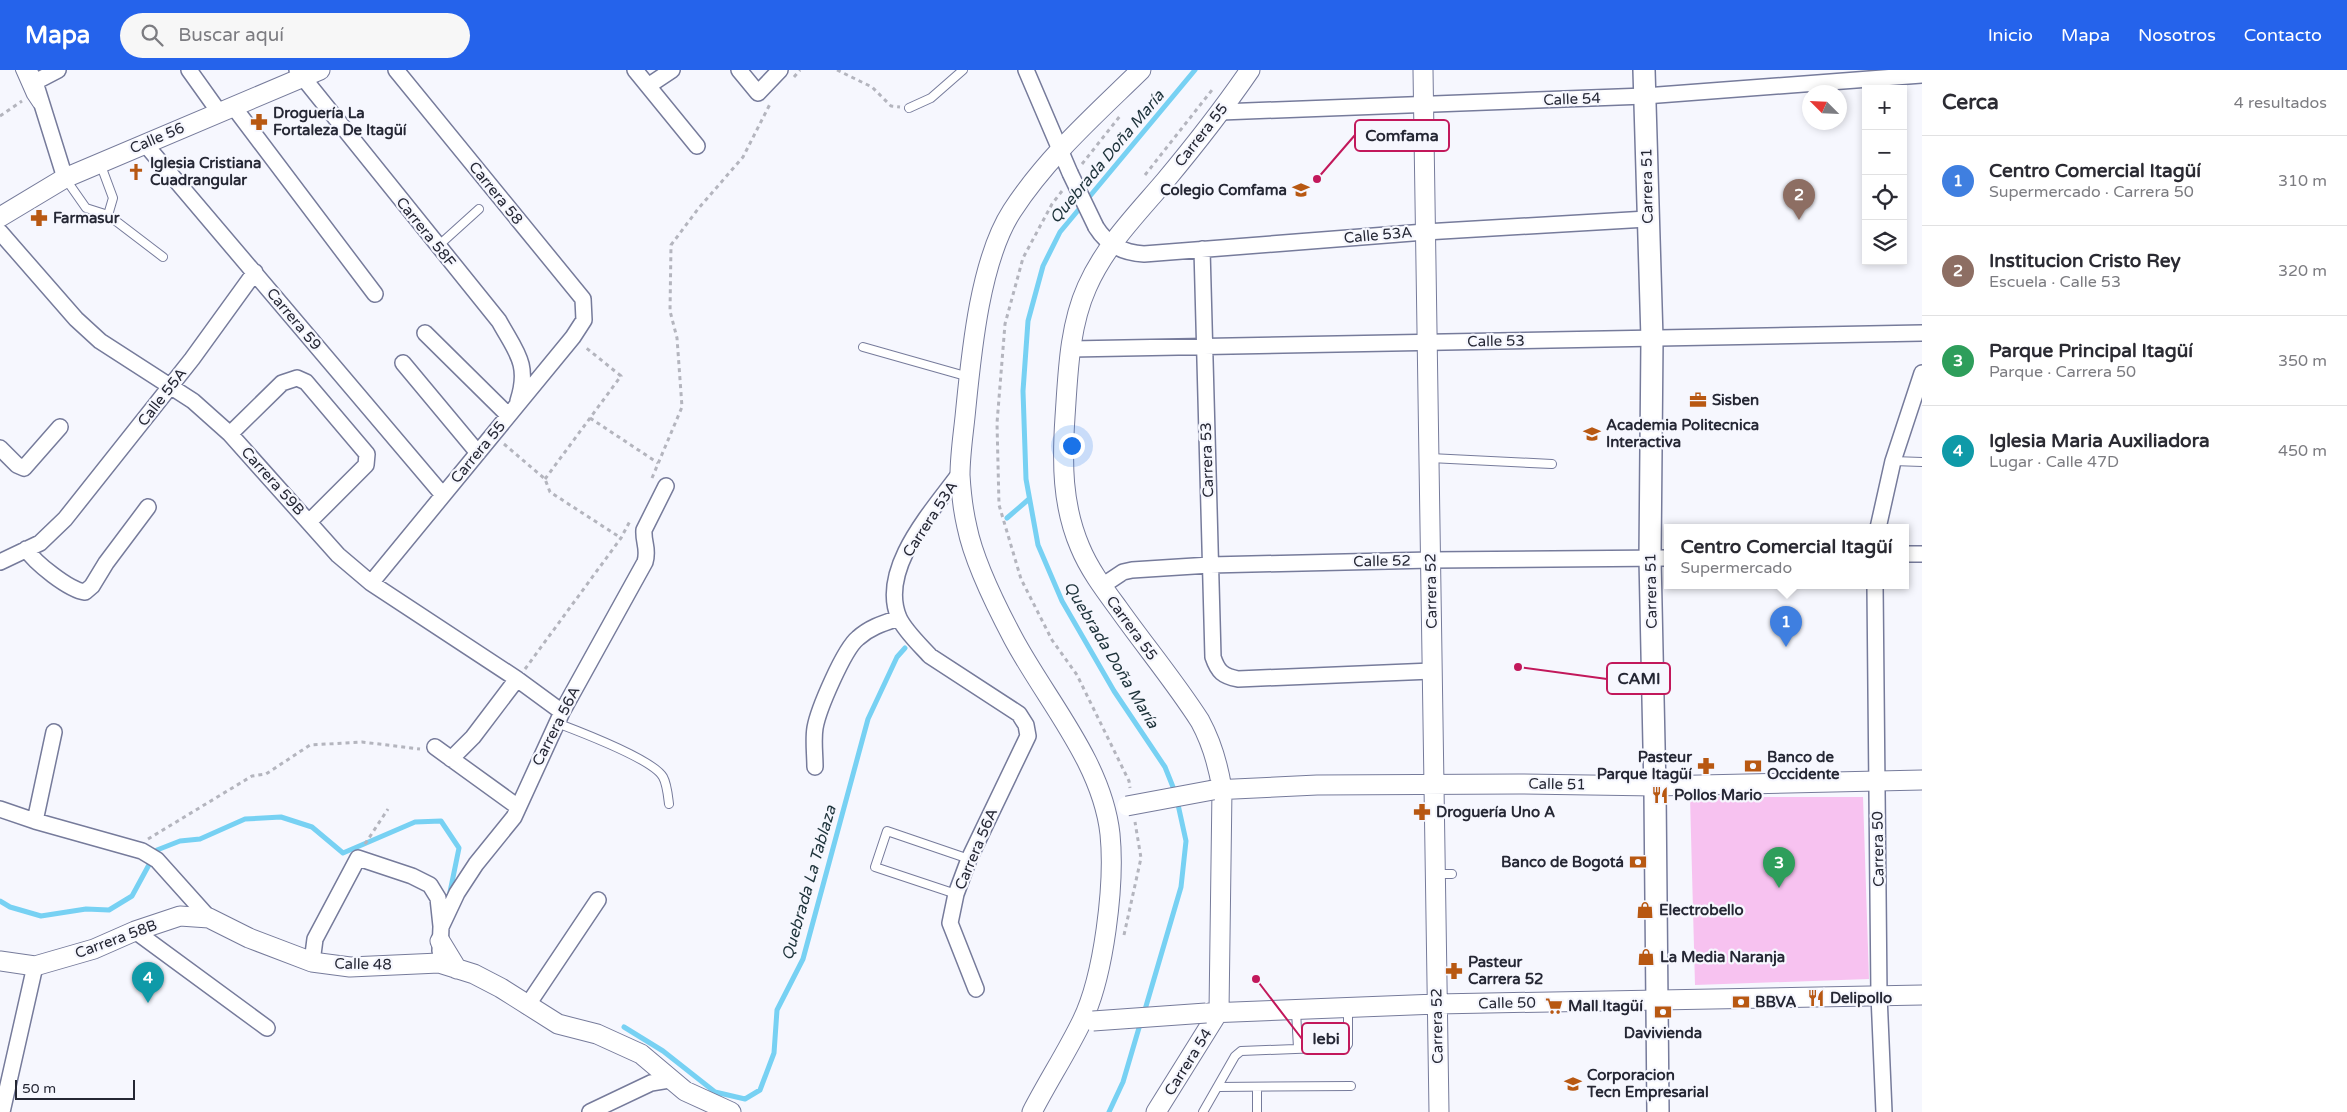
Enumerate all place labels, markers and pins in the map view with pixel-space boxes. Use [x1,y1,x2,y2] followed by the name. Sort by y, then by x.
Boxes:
[273,104,407,140] place label: Droguería La Fortaleza De Itagüí
[249,112,269,132] pharmacy icon: Droguería La Fortaleza De Itagüí
[1355,120,1449,151] callout: Comfama
[150,154,261,190] place label: Iglesia Cristiana Cuadrangular
[126,162,146,182] church icon: Iglesia Cristiana Cuadrangular
[1783,179,1815,220] pin: 2
[1291,180,1311,200] school or university icon: Colegio Comfama
[1160,181,1287,200] place label: Colegio Comfama
[29,208,49,228] pharmacy icon: Farmasur
[53,209,120,227] place label: Farmasur
[1688,390,1708,410] office icon: Sisben
[1712,391,1759,409] place label: Sisben
[1606,416,1759,451] place label: Academia Politecnica Interactiva
[1582,424,1602,444] school or university icon: Academia Politecnica Interactiva
[1770,606,1802,647] pin: 1
[1607,663,1670,694] callout: CAMI
[1597,748,1692,784] place label: Pasteur Parque Itagüí
[1767,748,1840,783] place label: Banco de Occidente
[1696,756,1716,776] pharmacy icon: Pasteur Parque Itagüí
[1743,756,1763,776] bank icon: Banco de Occidente
[1650,785,1670,805] restaurant icon: Pollos Mario
[1674,786,1762,804] place label: Pollos Mario
[1412,802,1432,822] pharmacy icon: Droguería Uno A
[1436,803,1555,822] place label: Droguería Uno A
[1763,847,1795,888] pin: 3
[1628,852,1648,872] bank icon: Banco de Bogotá
[1501,853,1624,872] place label: Banco de Bogotá
[1635,900,1655,920] shop icon: Electrobello
[1659,901,1744,919] place label: Electrobello
[1636,947,1656,967] shop icon: La Media Naranja
[1660,948,1785,967] place label: La Media Naranja
[1468,953,1544,988] place label: Pasteur Carrera 52
[1444,961,1464,981] pharmacy icon: Pasteur Carrera 52
[132,962,164,1003] pin: 4
[1806,988,1826,1008] restaurant icon: Delipollo
[1830,989,1892,1008] place label: Delipollo
[1731,992,1751,1012] bank icon: BBVA
[1755,993,1797,1011] place label: BBVA
[1544,996,1564,1016] supermarket icon: Mall Itagüí
[1568,997,1643,1016] place label: Mall Itagüí
[1653,1002,1673,1022] bank icon: Davivienda
[1302,1023,1349,1054] callout: Iebi
[1624,1024,1702,1042] place label: Davivienda
[1586,1066,1709,1102] place label: Corporacion Tecn Empresarial
[1563,1074,1583,1094] school or university icon: Corporacion Tecn Empresarial

